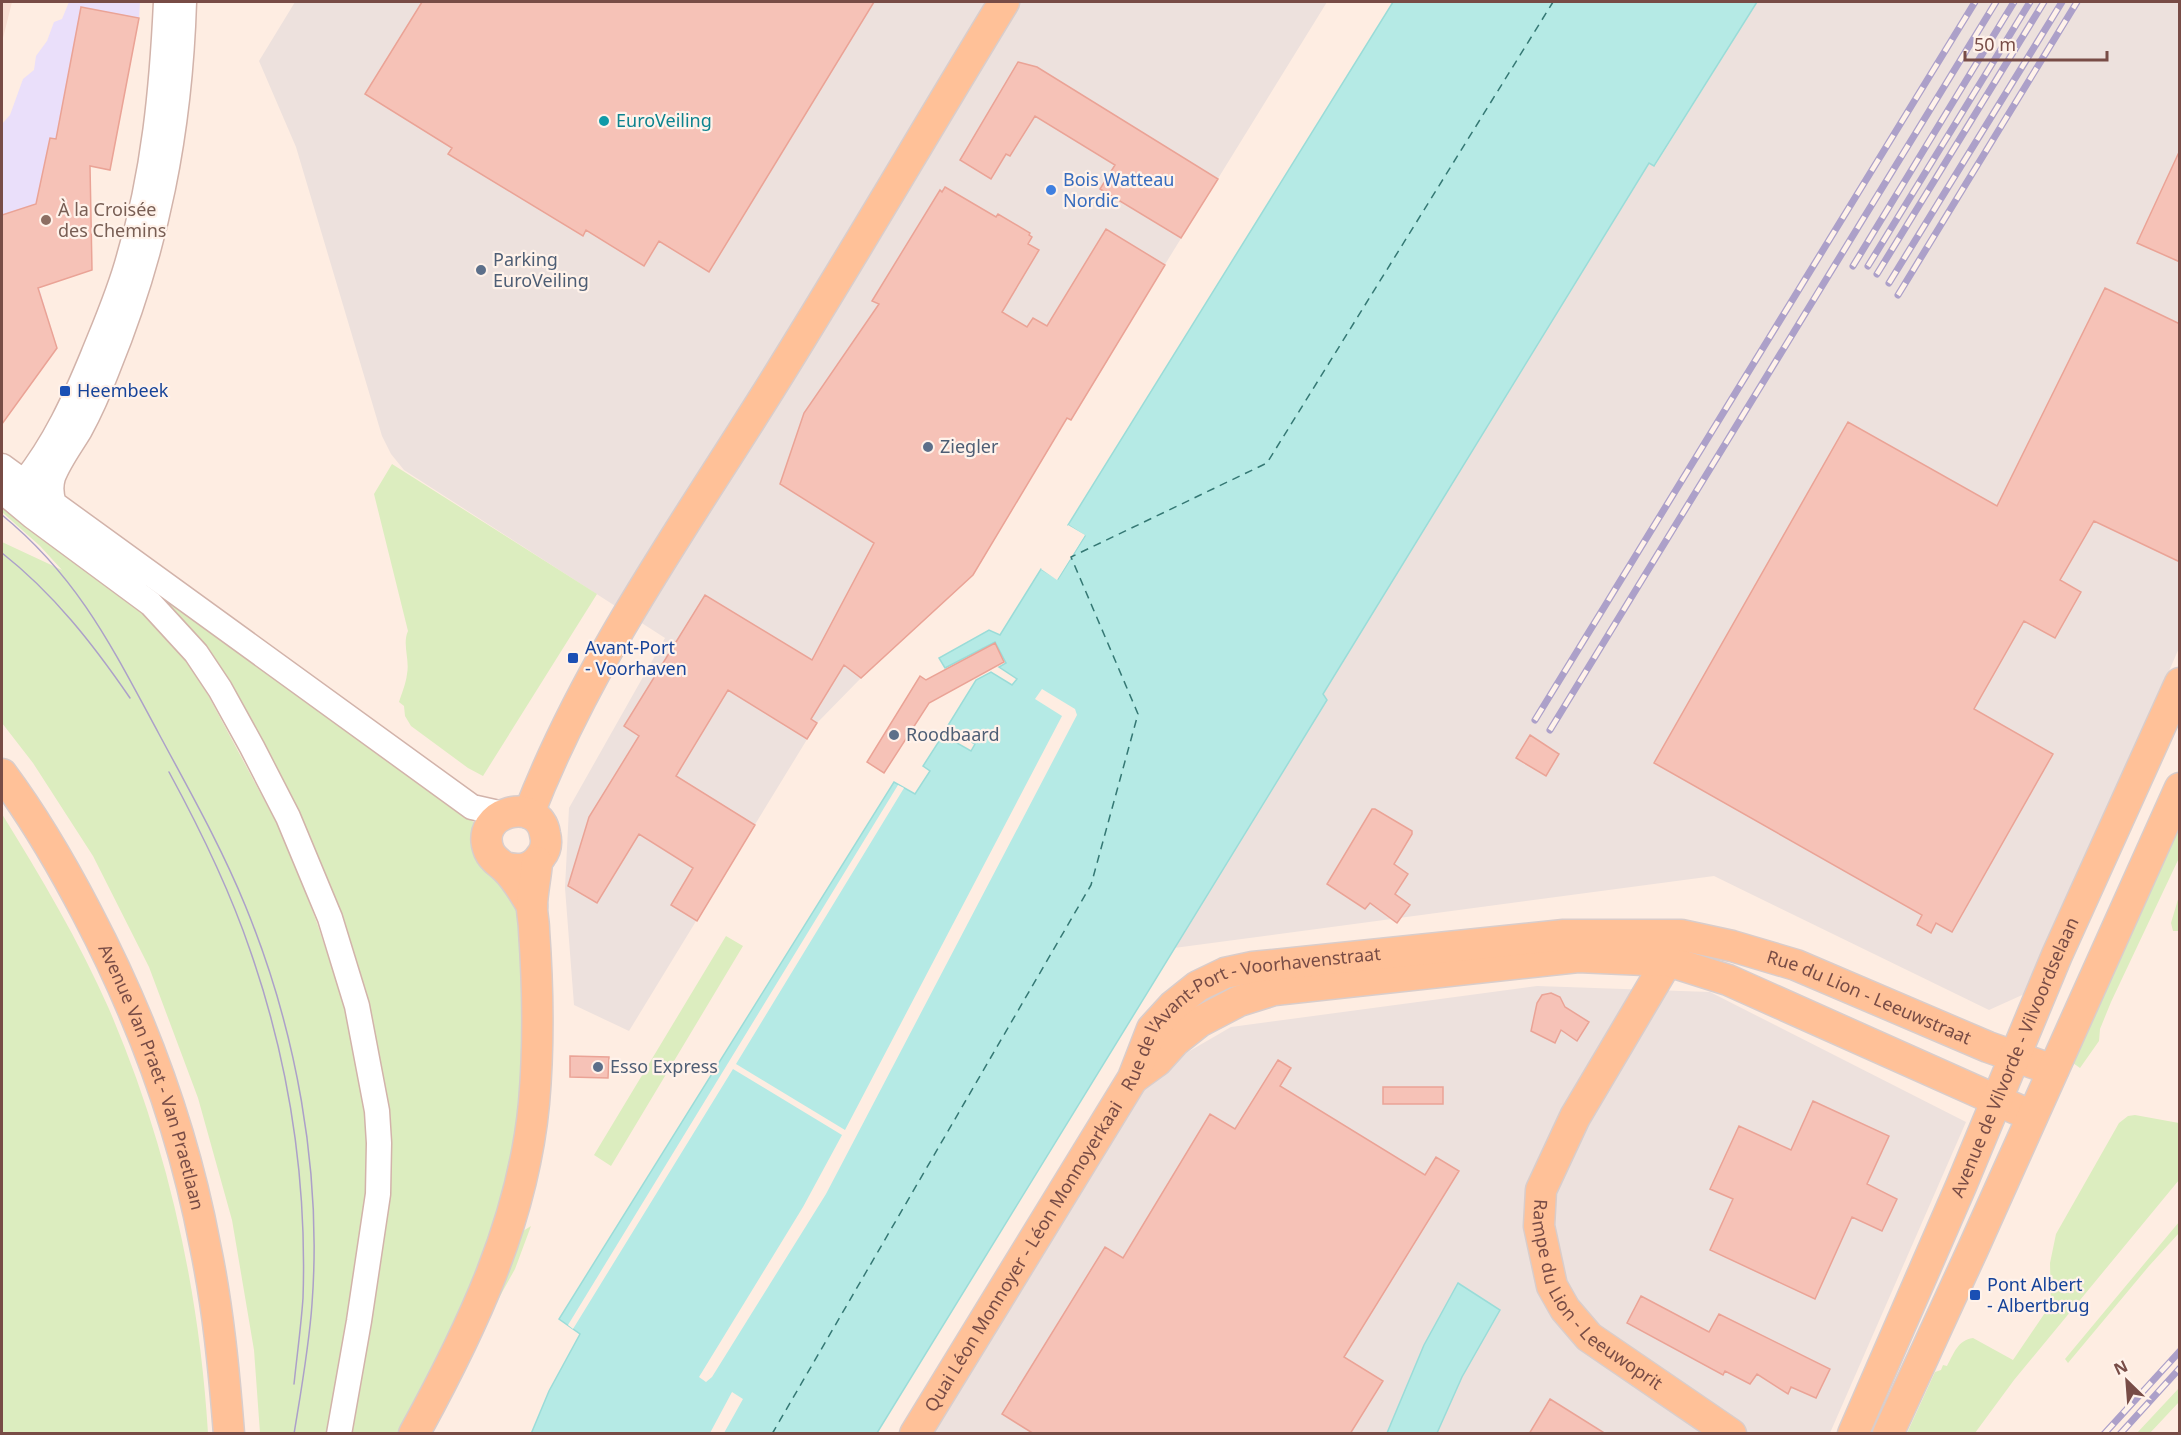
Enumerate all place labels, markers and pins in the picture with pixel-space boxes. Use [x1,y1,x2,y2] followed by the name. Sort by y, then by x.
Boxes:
[616,108,712,132] place label: EuroVeiling
[597,114,611,128] marker: EuroVeiling
[1063,167,1174,212] place label: Bois Watteau Nordic
[1044,183,1058,197] marker: Bois Watteau Nordic
[58,197,166,242] place label: À la Croisée des Chemins
[39,213,53,227] marker: À la Croisée des Chemins
[493,247,589,292] place label: Parking EuroVeiling
[474,263,488,277] marker: Parking EuroVeiling
[77,378,169,402] place label: Heembeek
[58,384,72,398] marker: Heembeek
[940,434,999,458] place label: Ziegler
[921,440,935,454] marker: Ziegler
[585,635,687,680] place label: Avant-Port - Voorhaven
[566,651,580,665] marker: Avant-Port - Voorhaven
[906,722,999,746] place label: Roodbaard
[887,728,901,742] marker: Roodbaard
[610,1054,718,1078] place label: Esso Express
[591,1060,605,1074] marker: Esso Express
[1987,1272,2089,1317] place label: Pont Albert - Albertbrug
[1968,1288,1982,1302] marker: Pont Albert - Albertbrug

